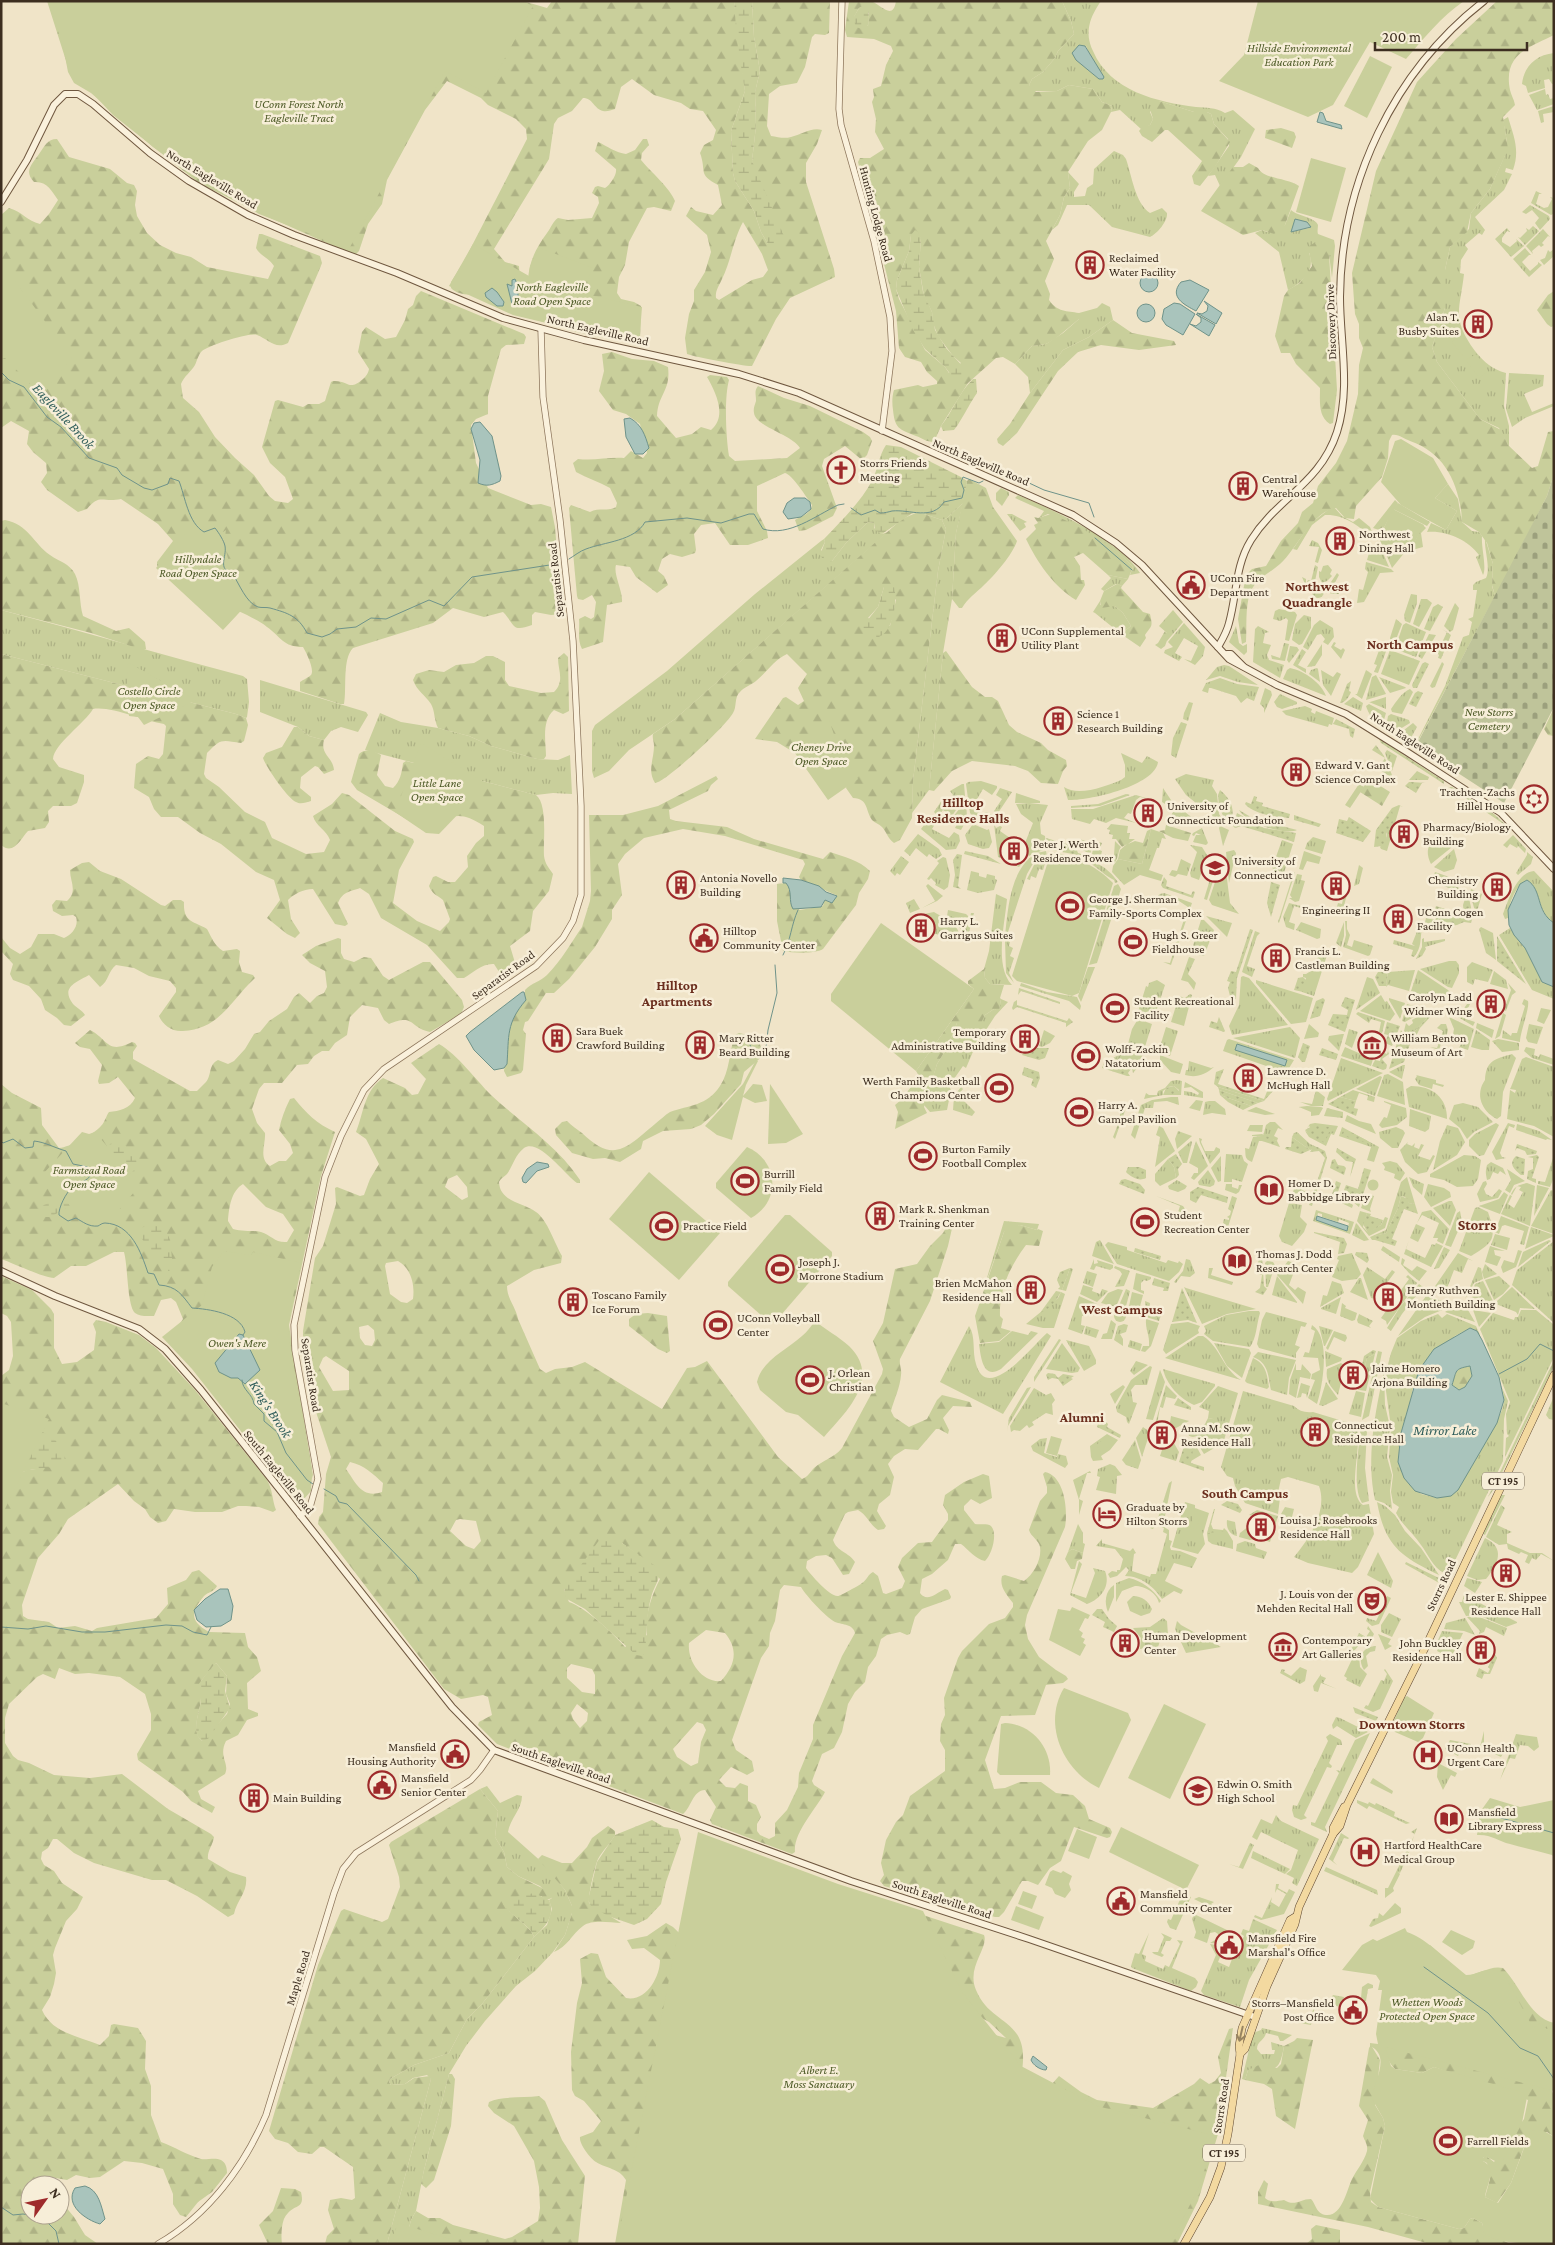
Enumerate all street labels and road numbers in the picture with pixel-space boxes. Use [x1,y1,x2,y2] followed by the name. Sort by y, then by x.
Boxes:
[164,146,261,212] street label: North Eagleville Road
[857,165,896,264] street label: Hunting Lodge Road
[1323,284,1339,360] street label: Discovery Drive
[546,312,651,349] street label: North Eagleville Road
[930,435,1032,489] street label: North Eagleville Road
[545,541,567,618] street label: Separatist Road
[1368,709,1463,778] street label: North Eagleville Road
[469,947,538,1003] street label: Separatist Road
[298,1337,324,1414] street label: Separatist Road
[241,1427,318,1517] street label: South Eagleville Road
[1482,1472,1524,1490] road number: CT 195
[1423,1556,1459,1613] street label: Storrs Road
[510,1739,613,1787] street label: South Eagleville Road
[891,1876,994,1922] street label: South Eagleville Road
[283,1948,313,2007] street label: Maple Road
[1210,2077,1232,2134] street label: Storrs Road
[1203,2144,1245,2162] road number: CT 195

